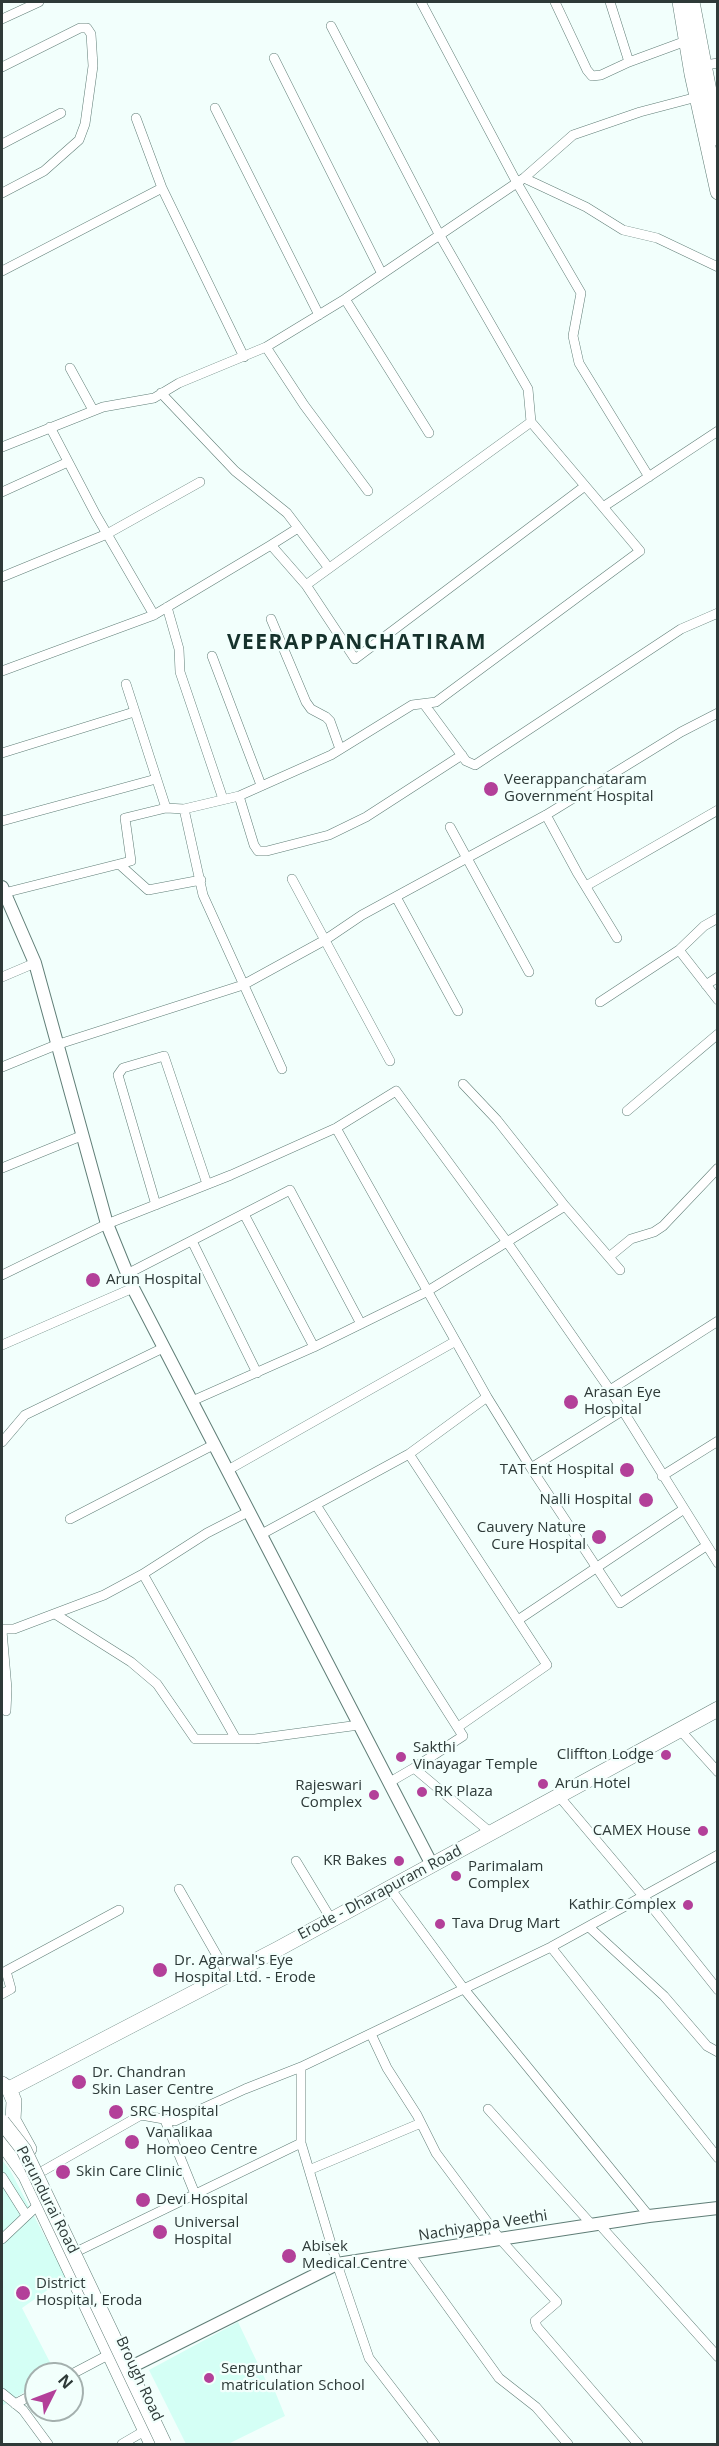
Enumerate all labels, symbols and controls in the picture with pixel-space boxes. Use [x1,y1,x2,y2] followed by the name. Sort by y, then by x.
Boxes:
[227,630,487,656] district label: VEERAPPANCHATIRAM
[504,771,654,806] place label: Veerappanchataram Government Hospital
[482,780,500,798] marker: Veerappanchataram Government Hospital
[84,1271,102,1289] marker: Arun Hospital
[106,1271,202,1289] place label: Arun Hospital
[584,1384,661,1419] place label: Arasan Eye Hospital
[562,1393,580,1411] marker: Arasan Eye Hospital
[500,1461,614,1479] place label: TAT Ent Hospital
[618,1461,636,1479] marker: TAT Ent Hospital
[539,1491,632,1509] place label: Nalli Hospital
[637,1491,655,1509] marker: Nalli Hospital
[477,1519,586,1554] place label: Cauvery Nature Cure Hospital
[590,1528,608,1546] marker: Cauvery Nature Cure Hospital
[413,1739,538,1774] place label: Sakthi Vinayagar Temple
[557,1746,654,1764] place label: Cliffton Lodge
[659,1748,673,1762] marker: Cliffton Lodge
[394,1750,408,1764] marker: Sakthi Vinayagar Temple
[555,1775,631,1793] place label: Arun Hotel
[295,1777,362,1812] place label: Rajeswari Complex
[536,1777,550,1791] marker: Arun Hotel
[434,1783,493,1801] place label: RK Plaza
[415,1785,429,1799] marker: RK Plaza
[367,1788,381,1802] marker: Rajeswari Complex
[593,1822,691,1840] place label: CAMEX House
[696,1824,710,1838] marker: CAMEX House
[295,1842,465,1944] street label: Erode - Dharapuram Road
[323,1852,387,1870] place label: KR Bakes
[392,1854,406,1868] marker: KR Bakes
[468,1858,544,1893] place label: Parimalam Complex
[449,1869,463,1883] marker: Parimalam Complex
[569,1896,676,1914] place label: Kathir Complex
[681,1898,695,1912] marker: Kathir Complex
[452,1915,560,1933] place label: Tava Drug Mart
[433,1917,447,1931] marker: Tava Drug Mart
[174,1952,316,1987] place label: Dr. Agarwal's Eye Hospital Ltd. - Erode
[151,1961,169,1979] marker: Dr. Agarwal's Eye Hospital Ltd. - Erode
[92,2064,214,2099] place label: Dr. Chandran Skin Laser Centre
[70,2073,88,2091] marker: Dr. Chandran Skin Laser Centre
[107,2103,125,2121] marker: SRC Hospital
[130,2103,218,2121] place label: SRC Hospital
[146,2124,257,2159] place label: Vanalikaa Homoeo Centre
[123,2133,141,2151] marker: Vanalikaa Homoeo Centre
[12,2143,82,2257] street label: Perundurai Road
[54,2163,72,2181] marker: Skin Care Clinic
[76,2163,182,2181] place label: Skin Care Clinic
[134,2191,152,2209] marker: Devi Hospital
[156,2191,248,2209] place label: Devi Hospital
[417,2207,549,2245] street label: Nachiyappa Veethi
[174,2214,239,2249] place label: Universal Hospital
[151,2223,169,2241] marker: Universal Hospital
[302,2238,407,2273] place label: Abisek Medical Centre
[280,2247,298,2265] marker: Abisek Medical Centre
[36,2275,142,2310] place label: District Hospital, Eroda
[14,2284,32,2302] marker: District Hospital, Eroda
[112,2334,166,2424] street label: Brough Road
[221,2360,365,2395] place label: Sengunthar matriculation School
[24,2362,84,2422] north arrow
[53,2369,78,2393] text: N
[202,2371,216,2385] marker: Sengunthar matriculation School

